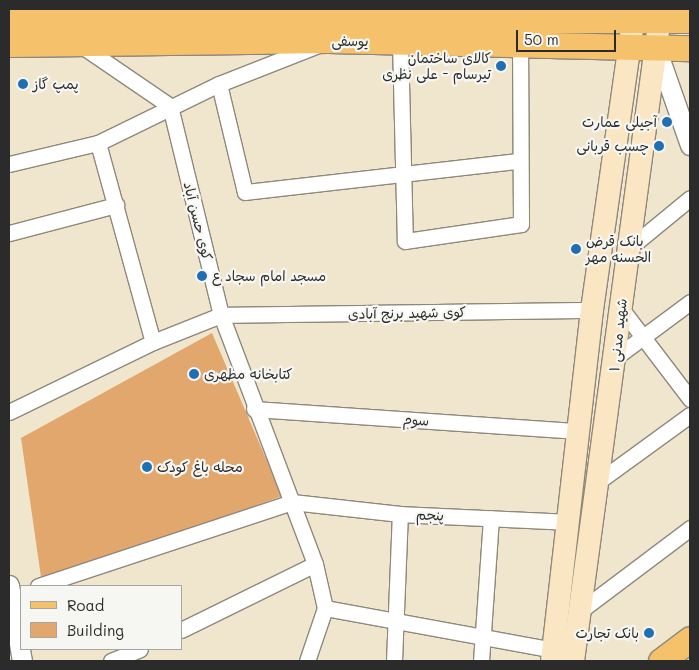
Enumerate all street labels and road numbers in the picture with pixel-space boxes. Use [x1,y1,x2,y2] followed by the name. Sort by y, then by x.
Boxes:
[331,33,369,49] street label: یوسفی
[180,180,216,262] street label: کوی حسن آباد
[606,298,630,372] street label: شهید مدنی ۱
[348,304,466,322] street label: کوی شهید برنج آبادی
[402,411,430,429] street label: سوم
[416,506,444,524] street label: پنجم

